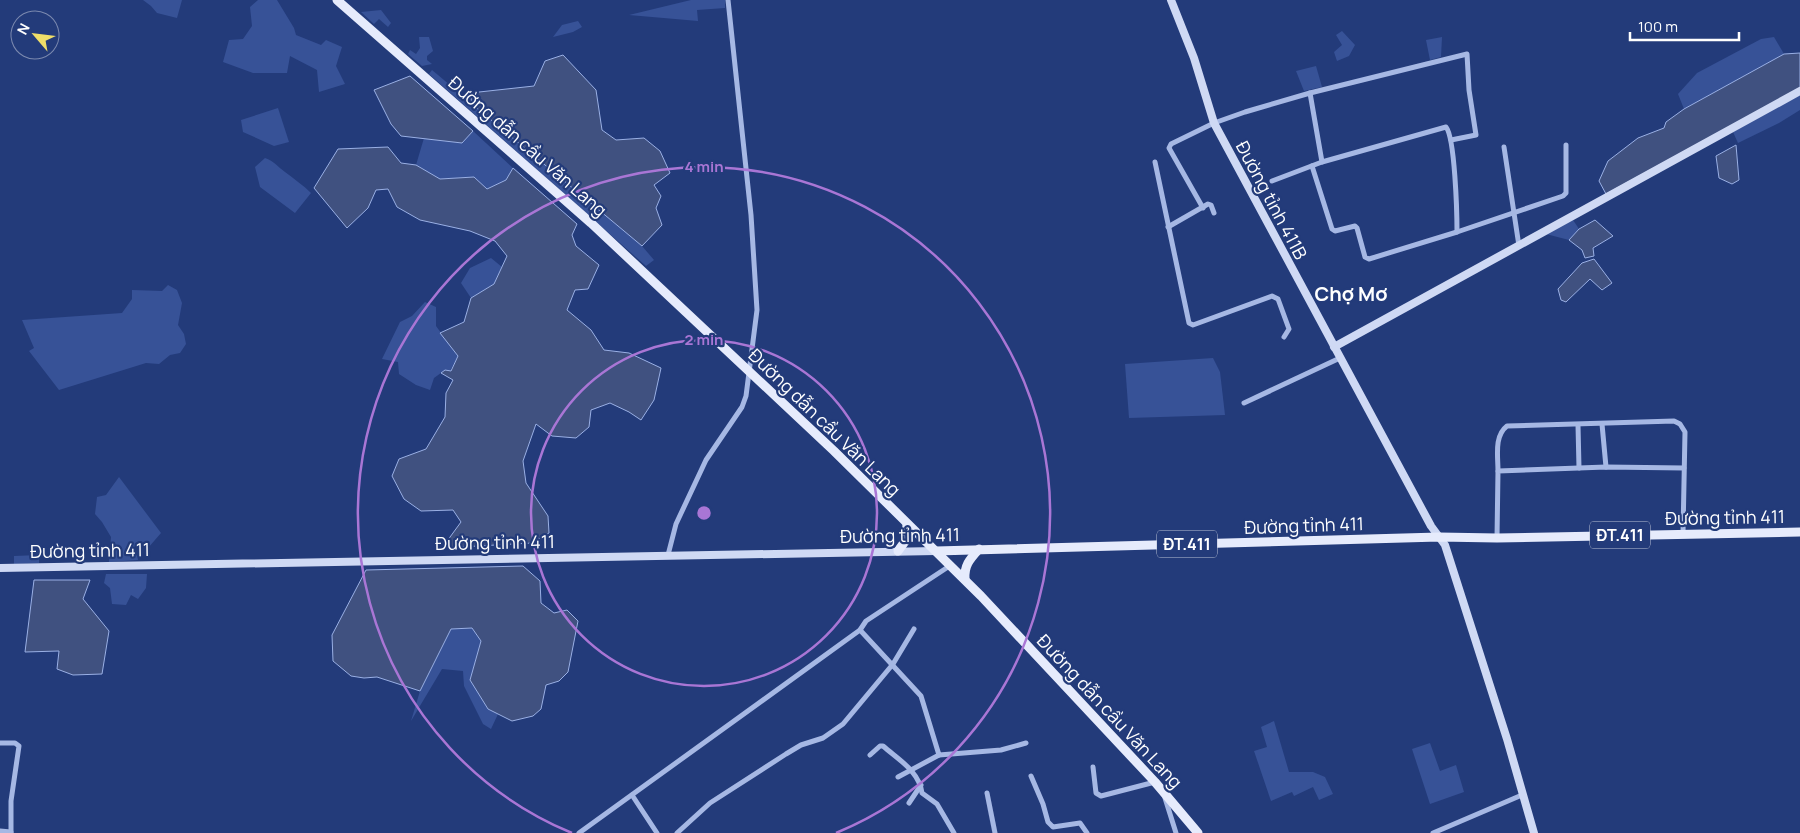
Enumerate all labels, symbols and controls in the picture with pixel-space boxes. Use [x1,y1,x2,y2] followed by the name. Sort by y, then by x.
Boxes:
[10,10,60,60] north arrow
[1630,10,1739,42] scale bar
[1638,16,1678,37] text: 100 m
[12,20,34,38] text: N
[444,70,612,222] street label: Đường dẫn cầu Văn Lang
[1231,137,1313,263] street label: Đường tỉnh 411B
[684,156,724,177] text: 4 min
[1314,280,1388,307] district label: Chợ Mơ
[684,329,724,350] text: 2 min
[744,343,906,501] street label: Đường dẫn cầu Văn Lang
[695,504,713,522] centre of rings
[1665,504,1785,530] street label: Đường tỉnh 411
[1244,511,1364,539] street label: Đường tỉnh 411
[840,522,960,548] street label: Đường tỉnh 411
[1590,522,1650,548] road number: ĐT.411
[435,529,555,555] street label: Đường tỉnh 411
[1157,530,1217,558] road number: ĐT.411
[30,537,150,563] street label: Đường tỉnh 411
[1032,629,1188,793] street label: Đường dẫn cầu Văn Lang

